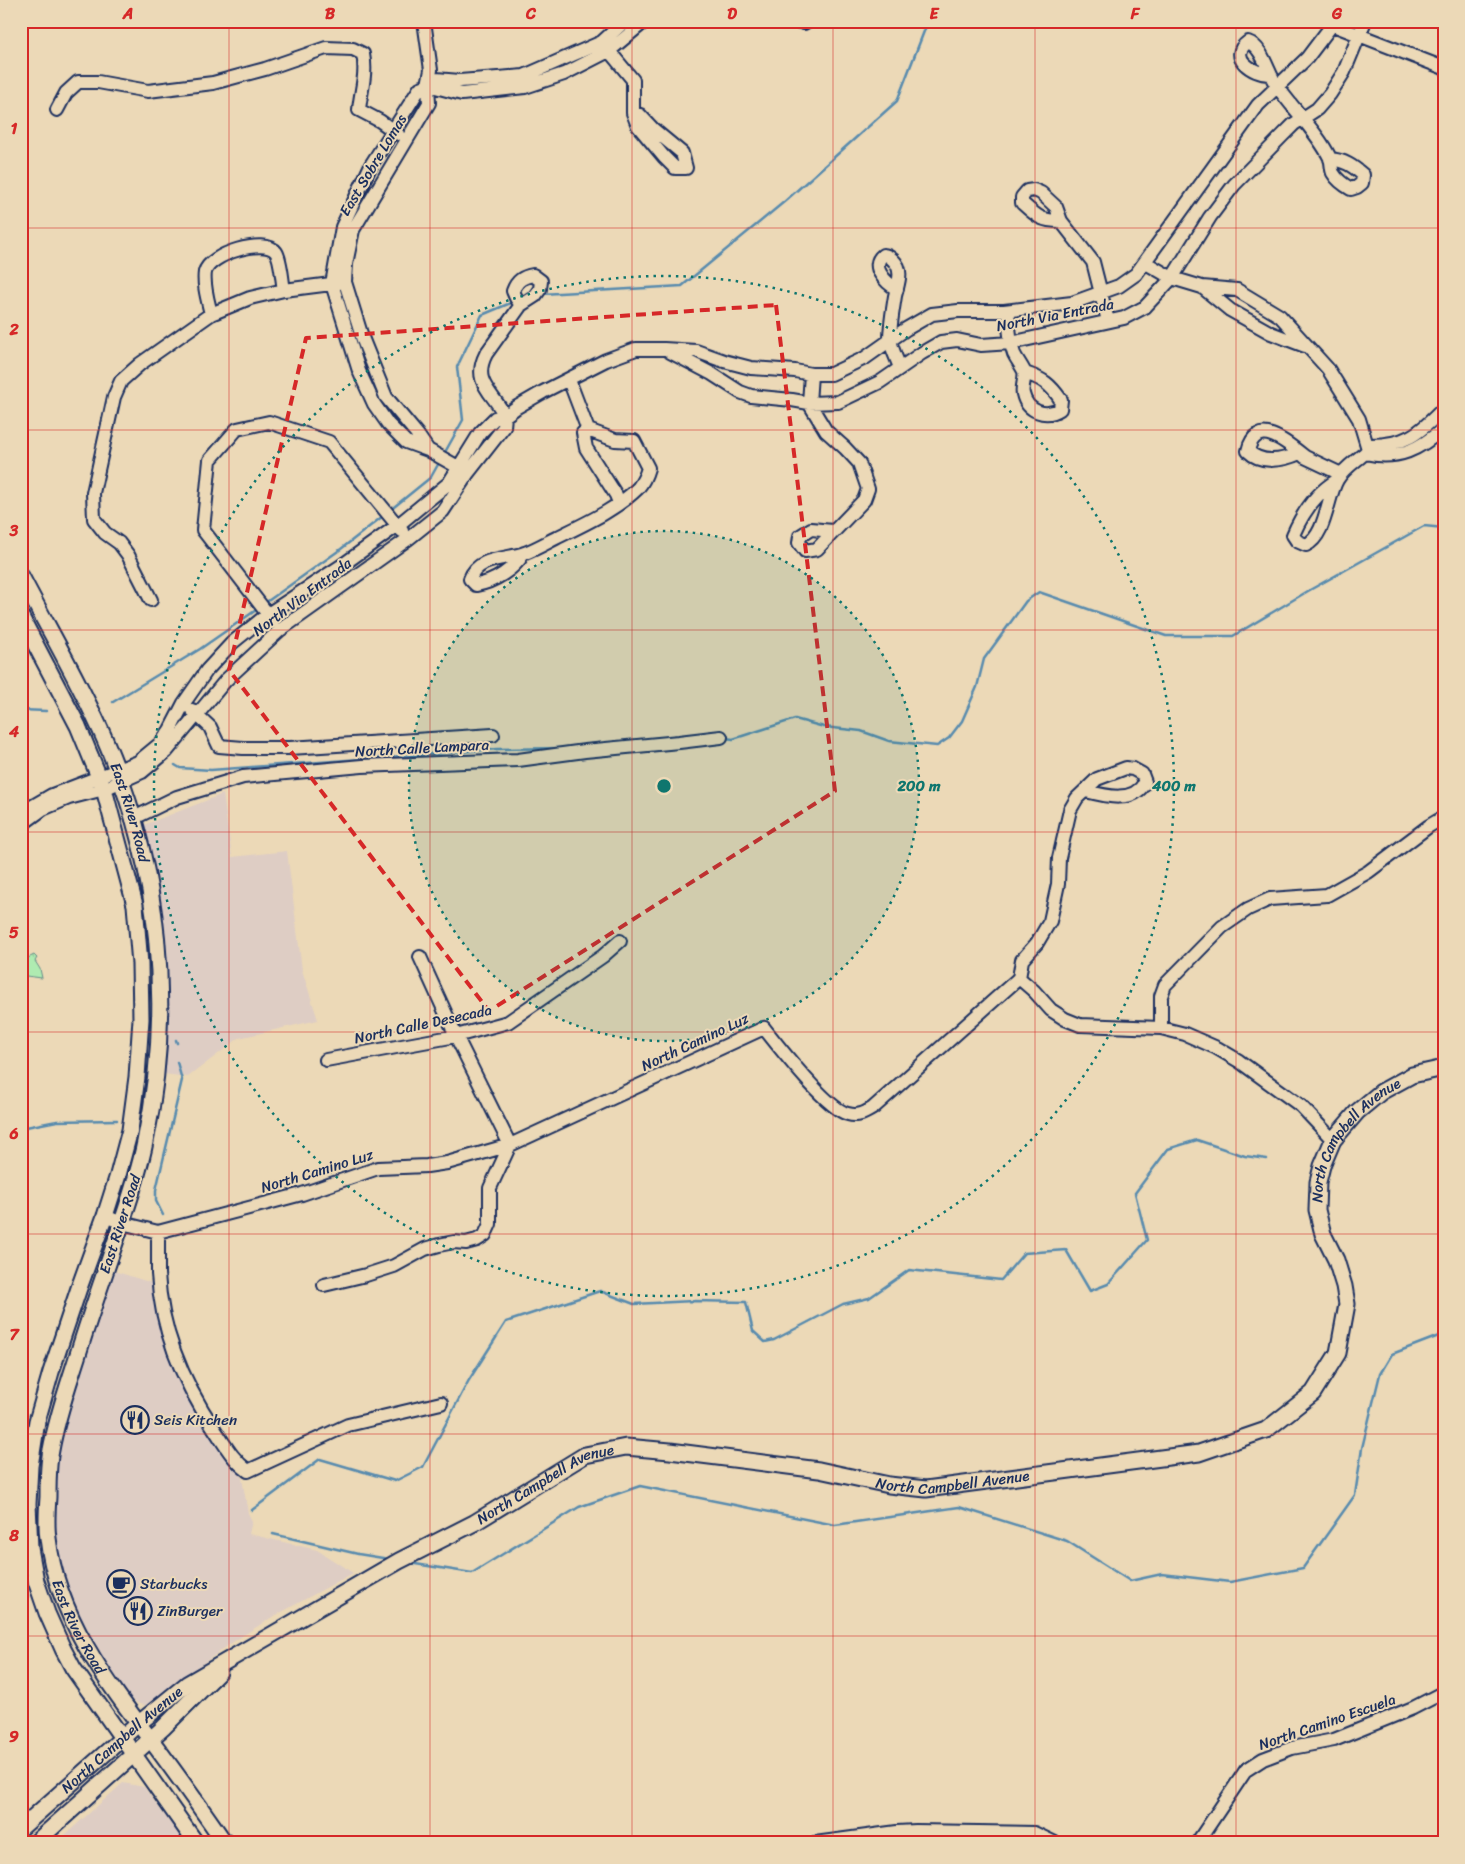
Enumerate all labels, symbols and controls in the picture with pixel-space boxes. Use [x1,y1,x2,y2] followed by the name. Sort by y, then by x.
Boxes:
[122,0,133,28] text: A
[325,0,336,28] text: B
[525,0,537,28] text: C
[727,0,737,28] text: D
[930,0,940,28] text: E
[1130,0,1141,28] text: F
[1331,0,1343,28] text: G
[332,108,414,221] street label: East Sobre Lomas
[11,114,18,143] text: 1
[994,291,1116,339] street label: North Via Entrada
[8,315,19,344] text: 2
[9,516,19,545] text: 3
[247,551,358,643] street label: North Via Entrada
[8,717,19,746] text: 4
[354,731,490,764] street label: North Calle Lampara
[102,759,157,866] street label: East River Road
[896,773,941,799] text: 200 m
[1151,773,1196,799] text: 400 m
[655,777,673,795] centre of rings
[9,918,19,947] text: 5
[352,997,495,1051] street label: North Calle Desecada
[637,1005,754,1078] street label: North Camino Luz
[1304,1070,1406,1203] street label: North Campbell Avenue
[8,1119,19,1148] text: 6
[257,1141,377,1200] street label: North Camino Luz
[92,1170,149,1277] street label: East River Road
[9,1320,20,1349] text: 7
[120,1405,150,1435] restaurant icon: Seis Kitchen
[154,1407,237,1433] place label: Seis Kitchen
[471,1437,616,1532] street label: North Campbell Avenue
[873,1462,1031,1502] street label: North Campbell Avenue
[8,1521,19,1550] text: 8
[106,1569,136,1599] cafe icon: Starbucks
[140,1571,208,1597] place label: Starbucks
[44,1576,114,1680] street label: East River Road
[123,1596,153,1626] restaurant icon: ZinBurger
[157,1598,223,1624] place label: ZinBurger
[55,1679,189,1800] street label: North Campbell Avenue
[1255,1686,1400,1758] street label: North Camino Escuela
[9,1722,19,1751] text: 9

